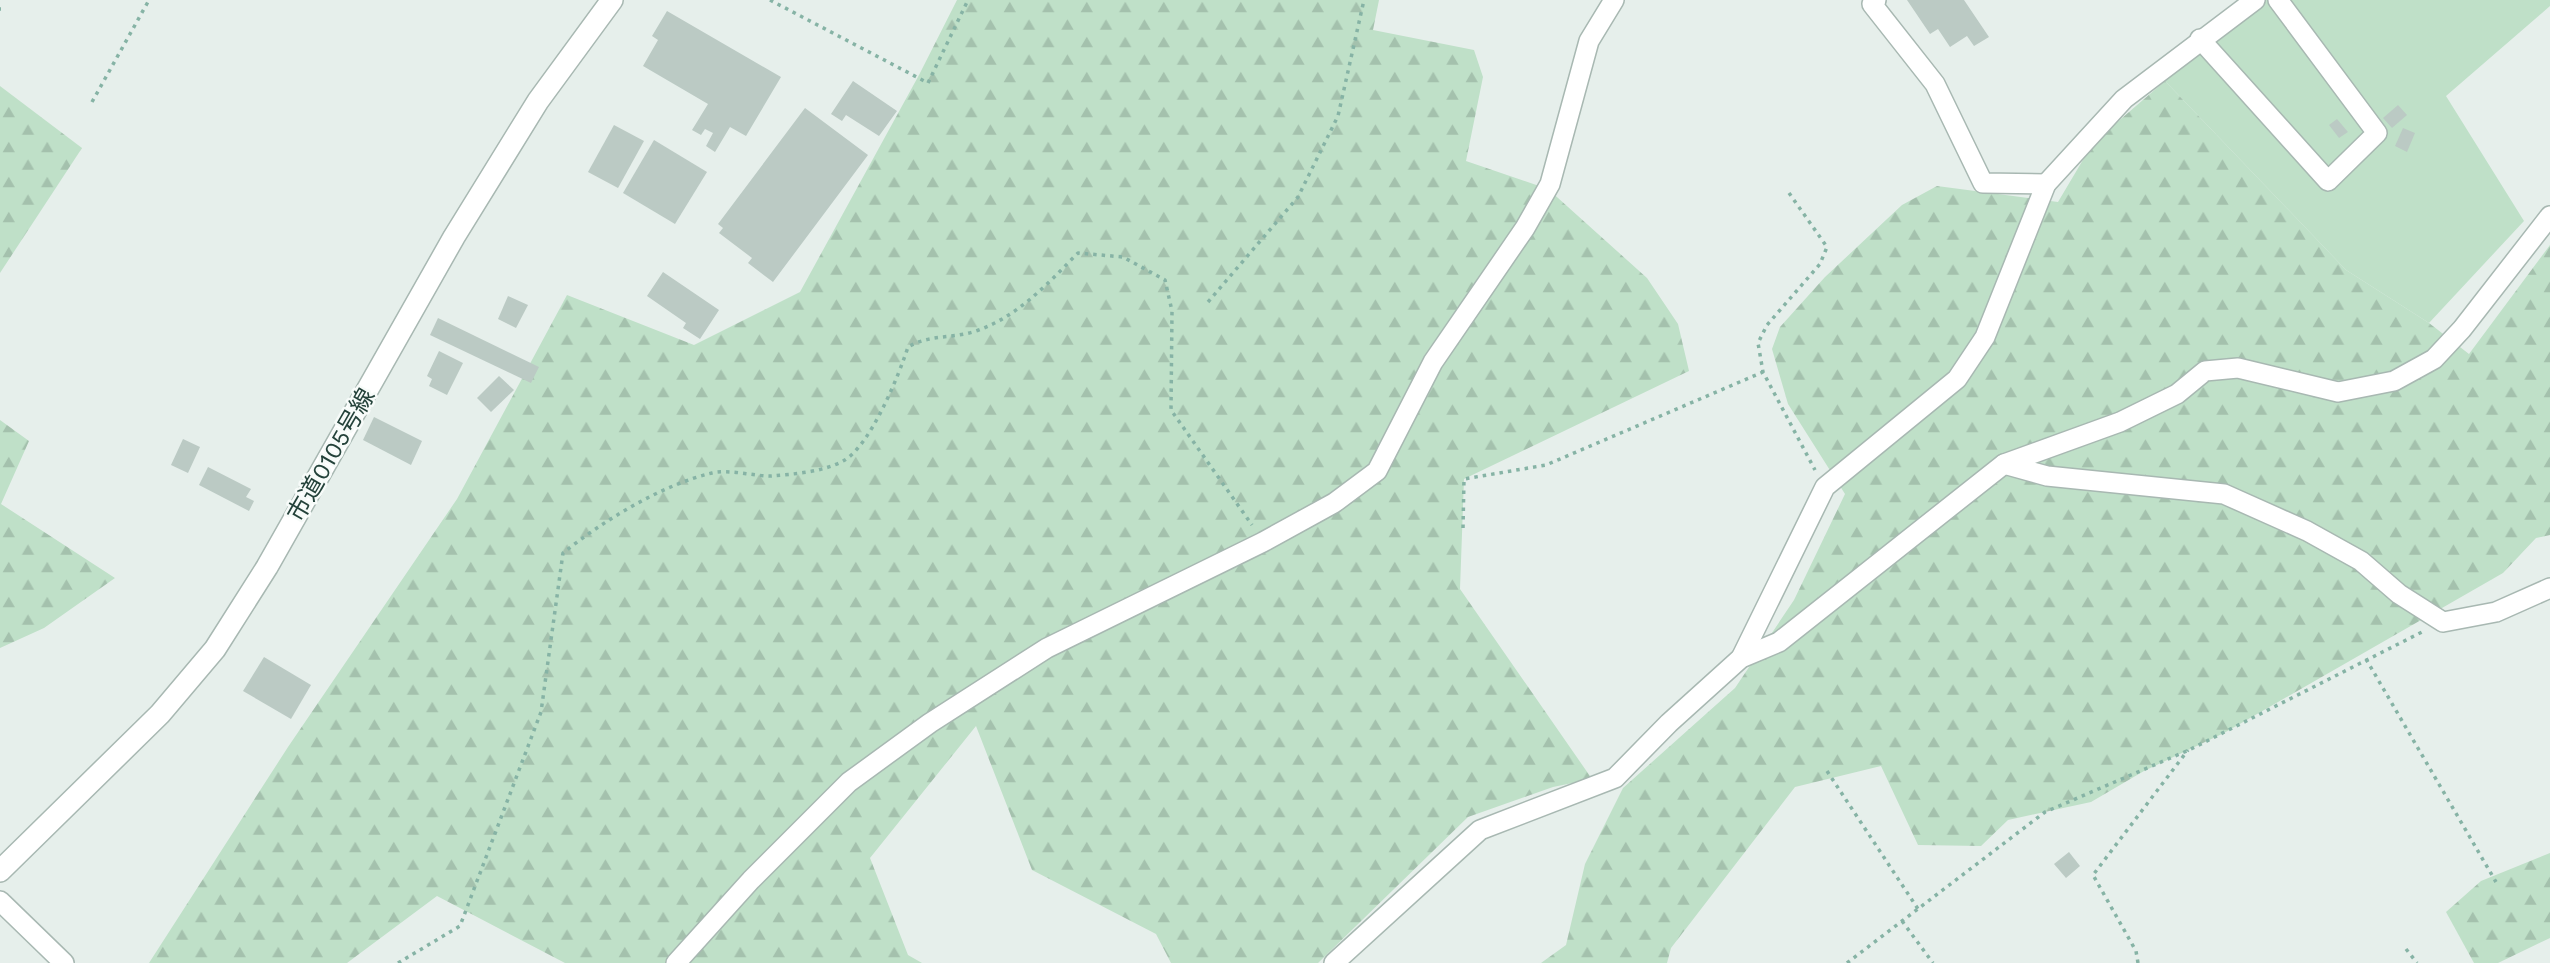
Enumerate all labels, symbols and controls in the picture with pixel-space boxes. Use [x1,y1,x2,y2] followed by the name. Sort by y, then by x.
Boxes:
[282,383,380,527] street label: 市道0105号線

